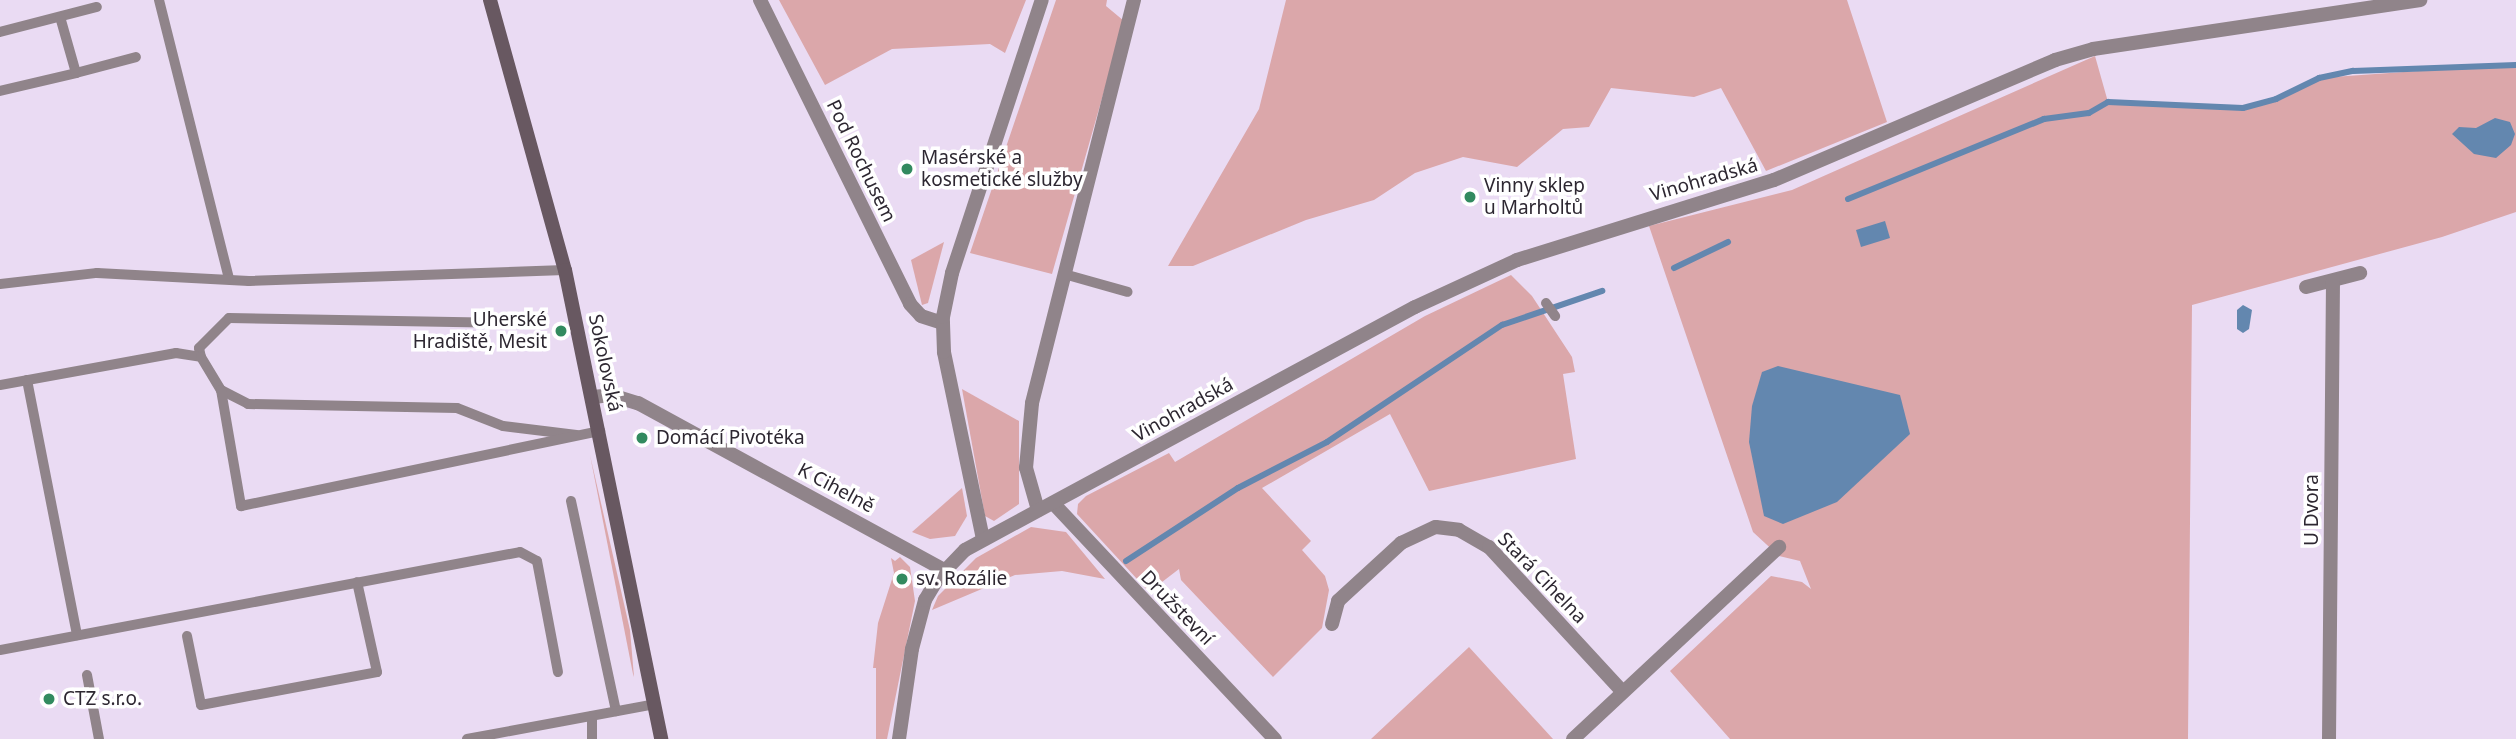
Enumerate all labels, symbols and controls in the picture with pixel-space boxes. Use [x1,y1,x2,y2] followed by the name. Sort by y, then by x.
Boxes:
[822,96,900,226] street label: Pod Rochusem
[921,147,1083,191] place label: Masérské a kosmetické služby
[1648,154,1760,206] street label: Vinohradská
[899,161,915,177] marker: Masérské a kosmetické služby
[1484,175,1585,219] place label: Vinny sklep u Marholtů
[1462,189,1478,205] marker: Vinny sklep u Marholtů
[413,309,547,353] place label: Uherské Hradiště, Mesit
[584,312,626,414] street label: Sokolovská
[553,323,569,339] marker: Uherské Hradiště, Mesit
[1129,373,1237,447] street label: Vinohradská
[656,427,805,449] place label: Domácí Pivotéka
[634,430,650,446] marker: Domácí Pivotéka
[794,458,878,518] street label: K Cihelně
[2301,474,2323,546] street label: U Dvora
[1493,528,1591,628] street label: Stará Cihelna
[1136,566,1218,650] street label: Družstevní
[916,568,1007,590] place label: sv. Rozálie
[894,571,910,587] marker: sv. Rozálie
[63,688,142,710] place label: CTZ s.r.o.
[41,691,57,707] marker: CTZ s.r.o.

